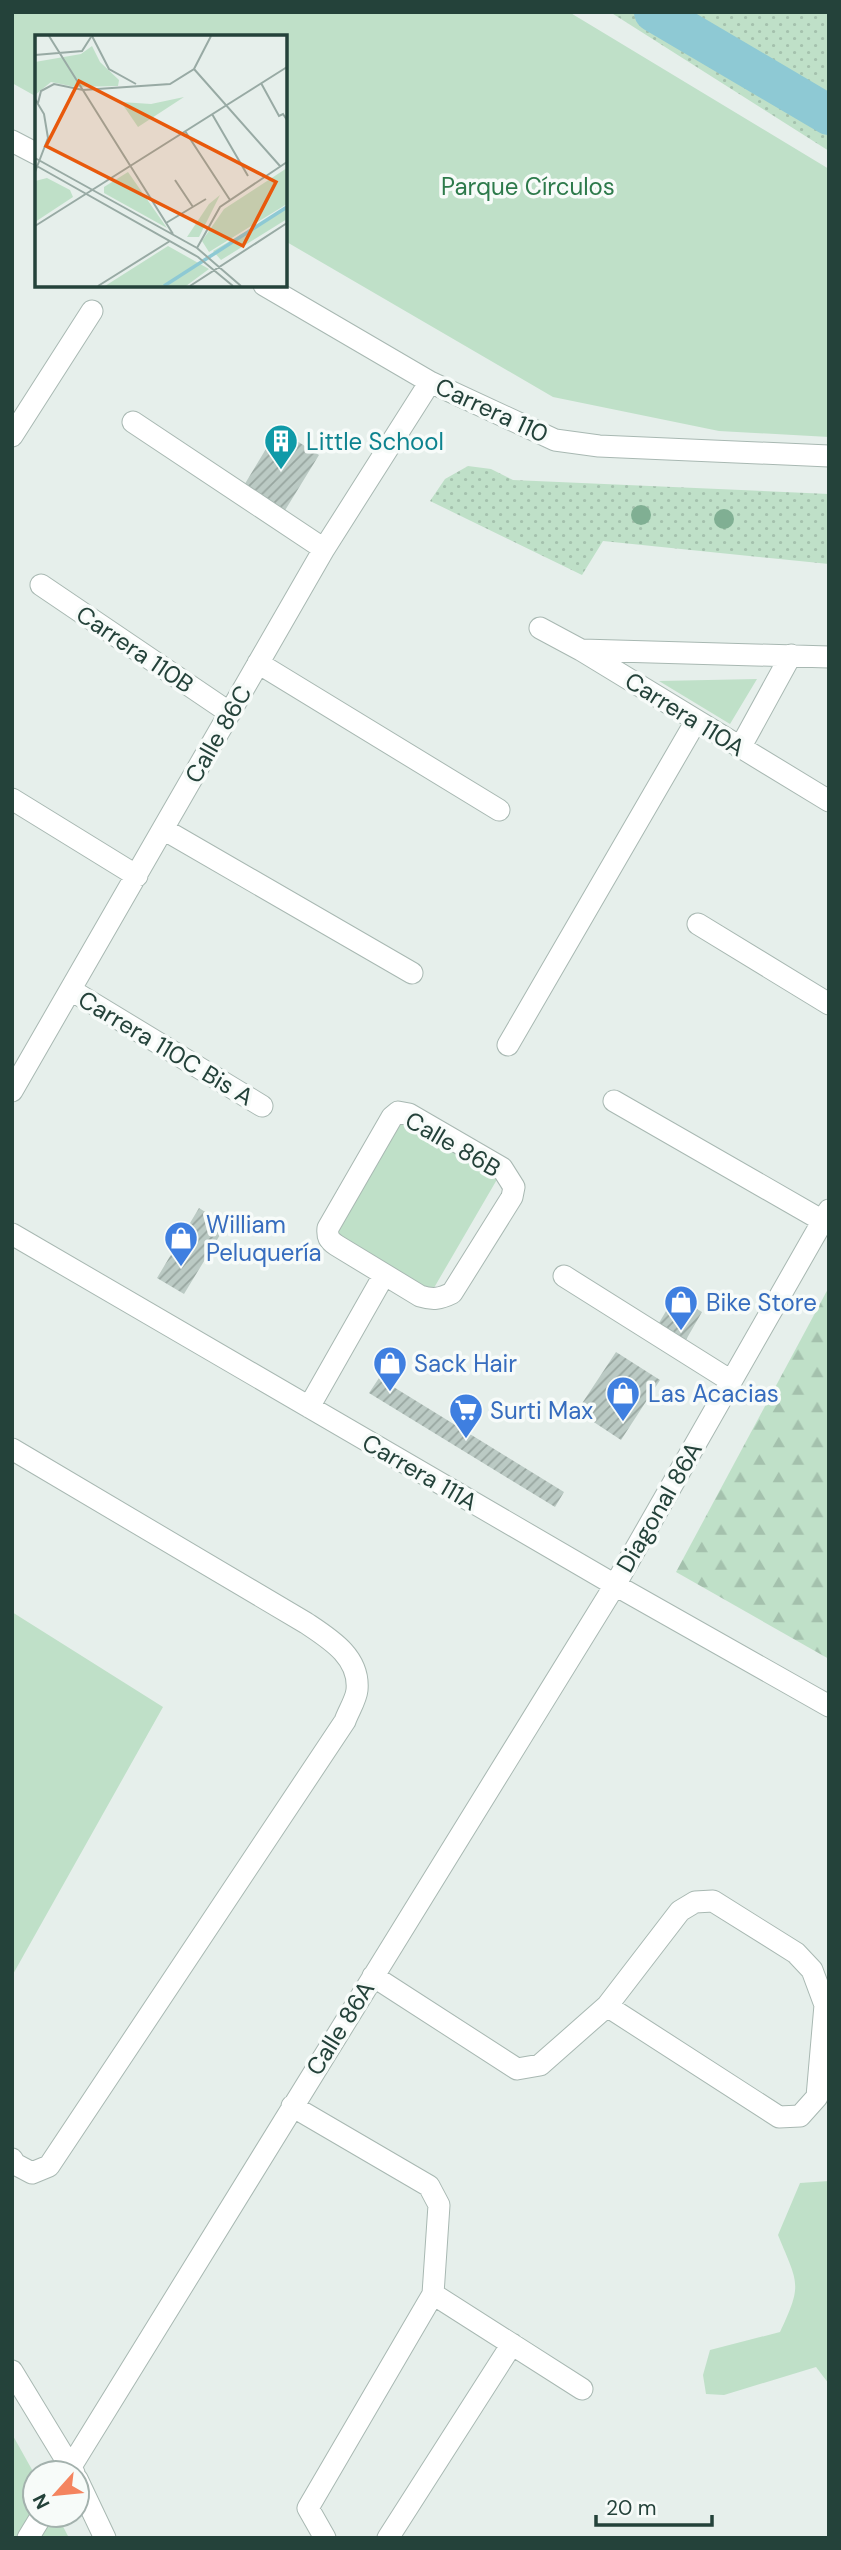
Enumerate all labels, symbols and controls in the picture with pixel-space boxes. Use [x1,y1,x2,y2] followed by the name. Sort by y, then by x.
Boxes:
[35,35,287,287] inset map
[441,171,615,202] park label: Parque Círculos
[431,370,553,450] street label: Carrera 110
[262,422,300,471] building icon: Little School
[306,426,444,457] place label: Little School
[70,598,200,700] street label: Carrera 110B
[619,665,751,763] street label: Carrera 110A
[178,680,258,788] street label: Calle 86C
[73,983,259,1113] street label: Carrera 110C Bis A
[400,1104,506,1184] street label: Calle 86B
[206,1209,322,1268] place label: William Peluquería
[162,1219,200,1268] shop icon: William Peluquería
[662,1283,700,1332] shop icon: Bike Store
[706,1287,817,1318] place label: Bike Store
[371,1344,409,1393] shop icon: Sack Hair
[414,1348,517,1379] place label: Sack Hair
[604,1374,642,1423] shop icon: Las Acacias
[648,1378,779,1409] place label: Las Acacias
[447,1391,485,1440] supermarket icon: Surti Max
[490,1395,593,1426] place label: Surti Max
[357,1427,483,1517] street label: Carrera 111A
[609,1436,709,1578] street label: Diagonal 86A
[299,1975,381,2081] street label: Calle 86A
[21,2459,91,2529] north arrow
[596,2484,712,2528] scale bar
[27,2490,56,2513] text: N
[606,2494,657,2522] text: 20 m

